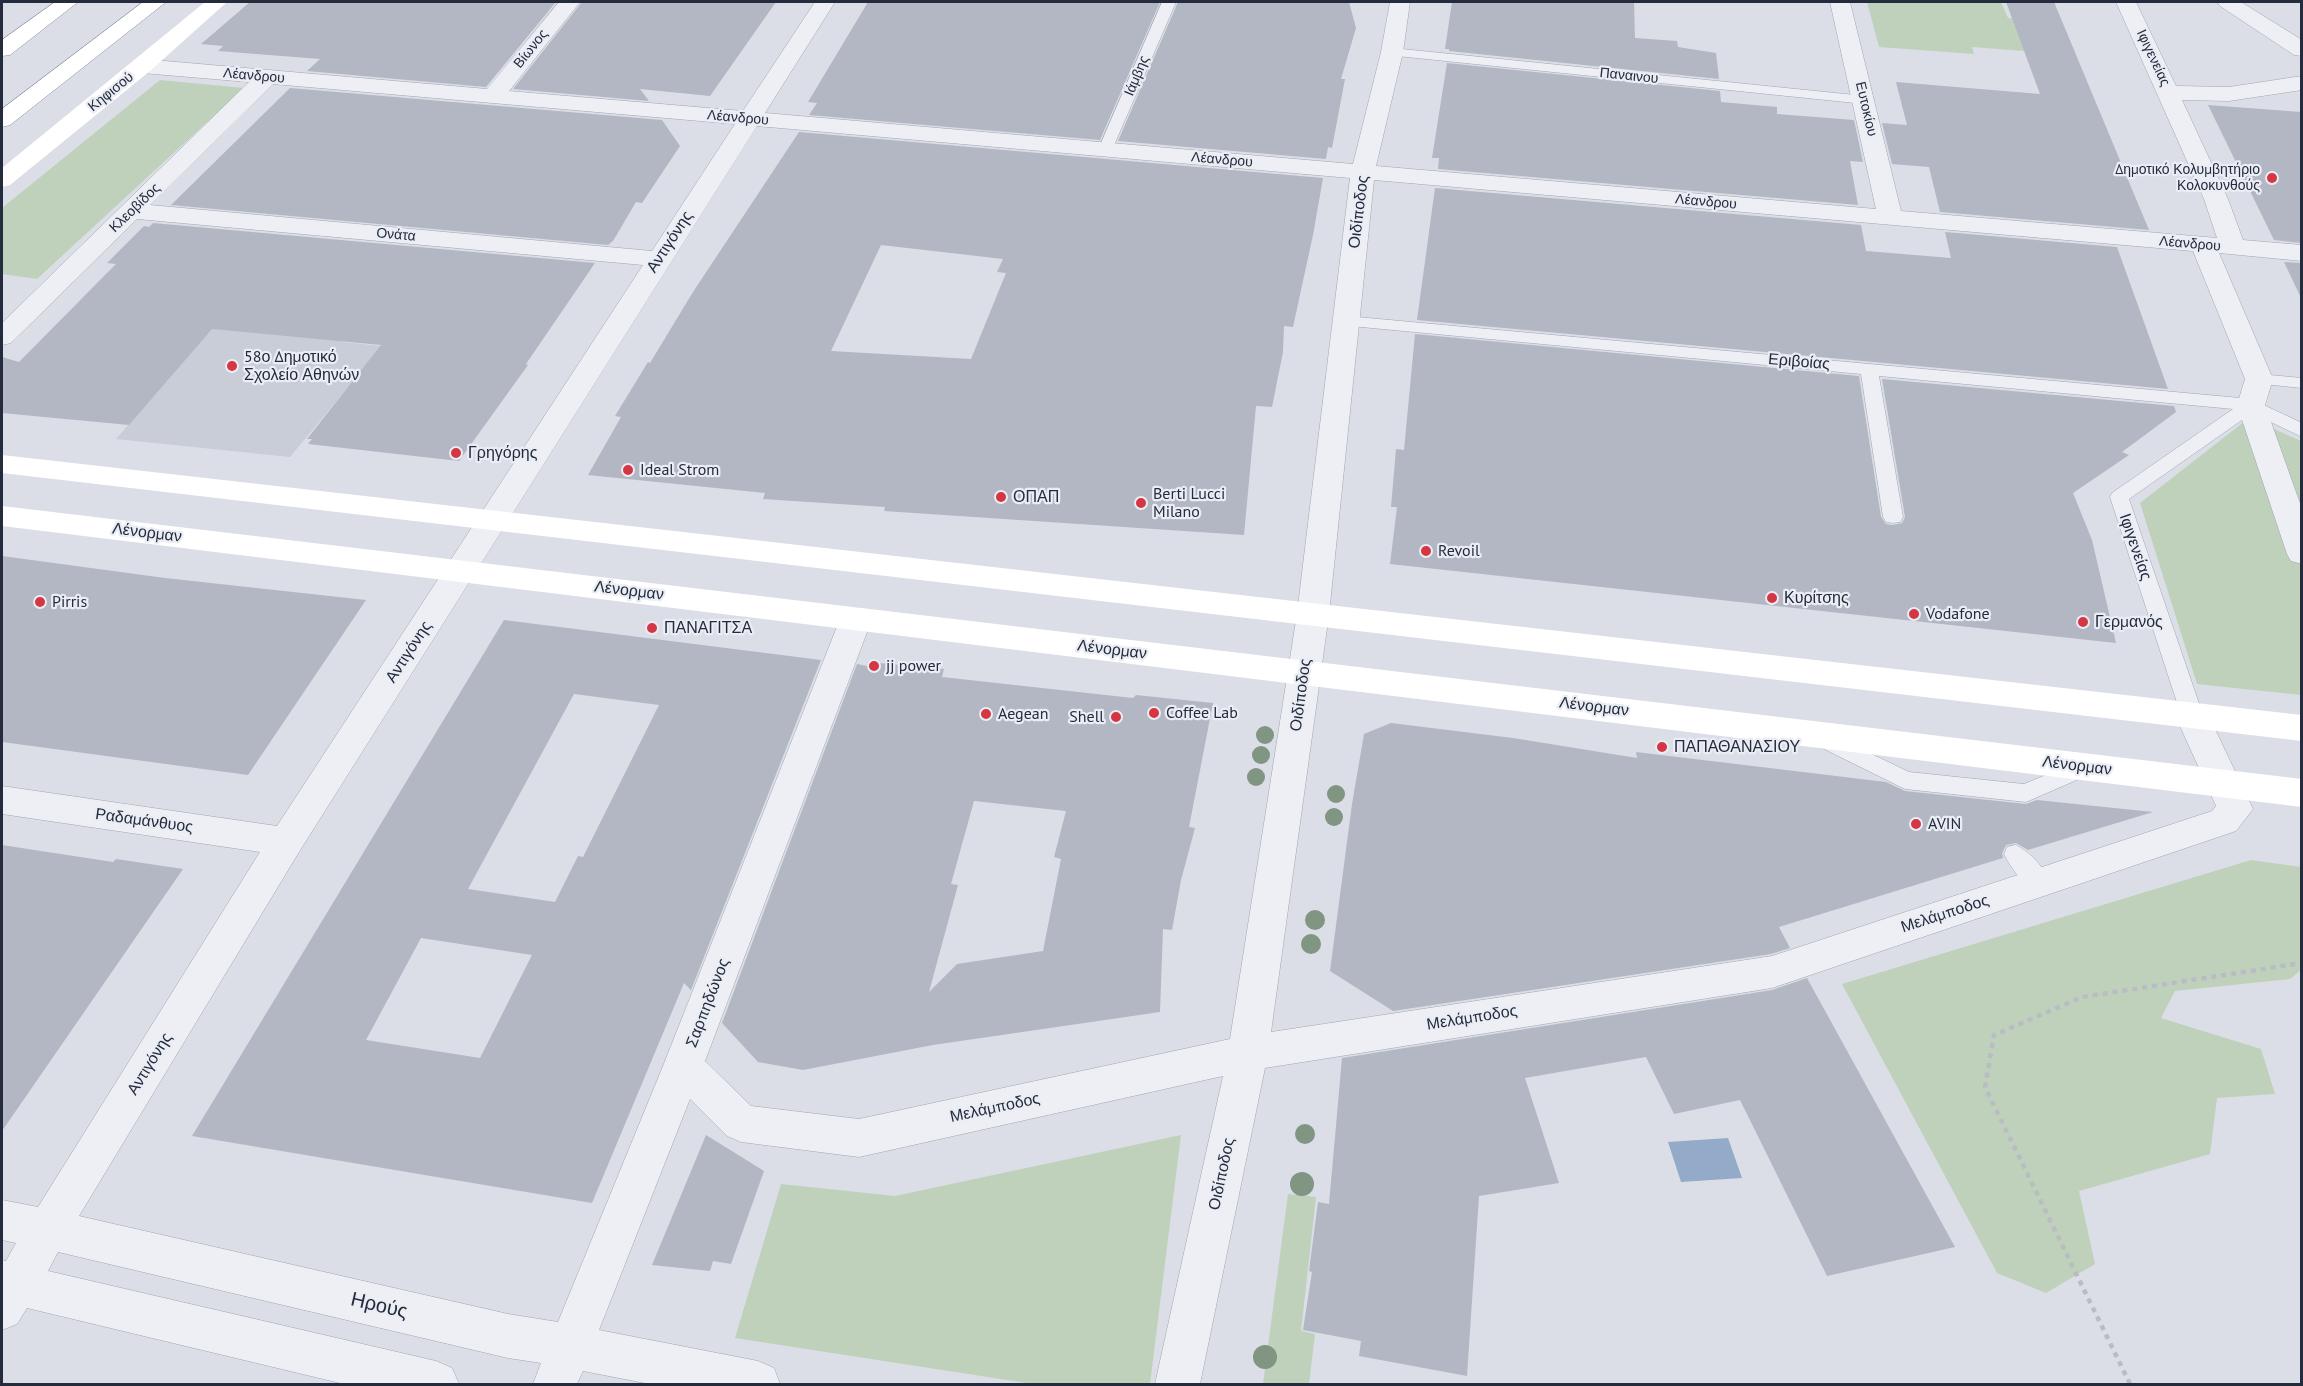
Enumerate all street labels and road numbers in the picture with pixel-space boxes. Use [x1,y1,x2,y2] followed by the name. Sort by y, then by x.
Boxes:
[510,26,552,72] street label: Βίωνος
[2133,27,2173,89] street label: Ιφιγενείας
[1121,53,1153,99] street label: Ιάμβης
[222,65,286,87] street label: Λέανδρου
[1599,65,1659,87] street label: Παναινου
[85,69,137,115] street label: Κηφισού
[1852,80,1880,138] street label: Ευτοκίου
[706,107,770,129] street label: Λέανδρου
[1190,149,1254,171] street label: Λέανδρου
[1345,174,1373,250] street label: Οιδίποδος
[106,180,164,236] street label: Κλεοβίδος
[1674,191,1738,213] street label: Λέανδρου
[643,208,697,276] street label: Αντιγόνης
[376,225,416,245] street label: Ονάτα
[2158,233,2222,255] street label: Λέανδρου
[1767,350,1831,374] street label: Εριβοίας
[2115,511,2155,583] street label: Ιφιγενείας
[111,519,183,547] street label: Λένορμαν
[593,577,665,605] street label: Λένορμαν
[382,618,436,686] street label: Αντιγόνης
[1076,636,1148,664] street label: Λένορμαν
[1286,657,1316,733] street label: Οιδίποδος
[1558,693,1630,721] street label: Λένορμαν
[2041,752,2113,780] street label: Λένορμαν
[94,805,194,837] street label: Ραδαμάνθυος
[1899,891,1991,937] street label: Μελάμποδος
[682,956,734,1050] street label: Σαρπηδώνος
[1425,1001,1519,1035] street label: Μελάμποδος
[123,1029,177,1099] street label: Αντιγόνης
[948,1089,1042,1127] street label: Μελάμποδος
[1205,1136,1239,1212] street label: Οιδίποδος
[348,1288,410,1324] street label: Ηρούς

